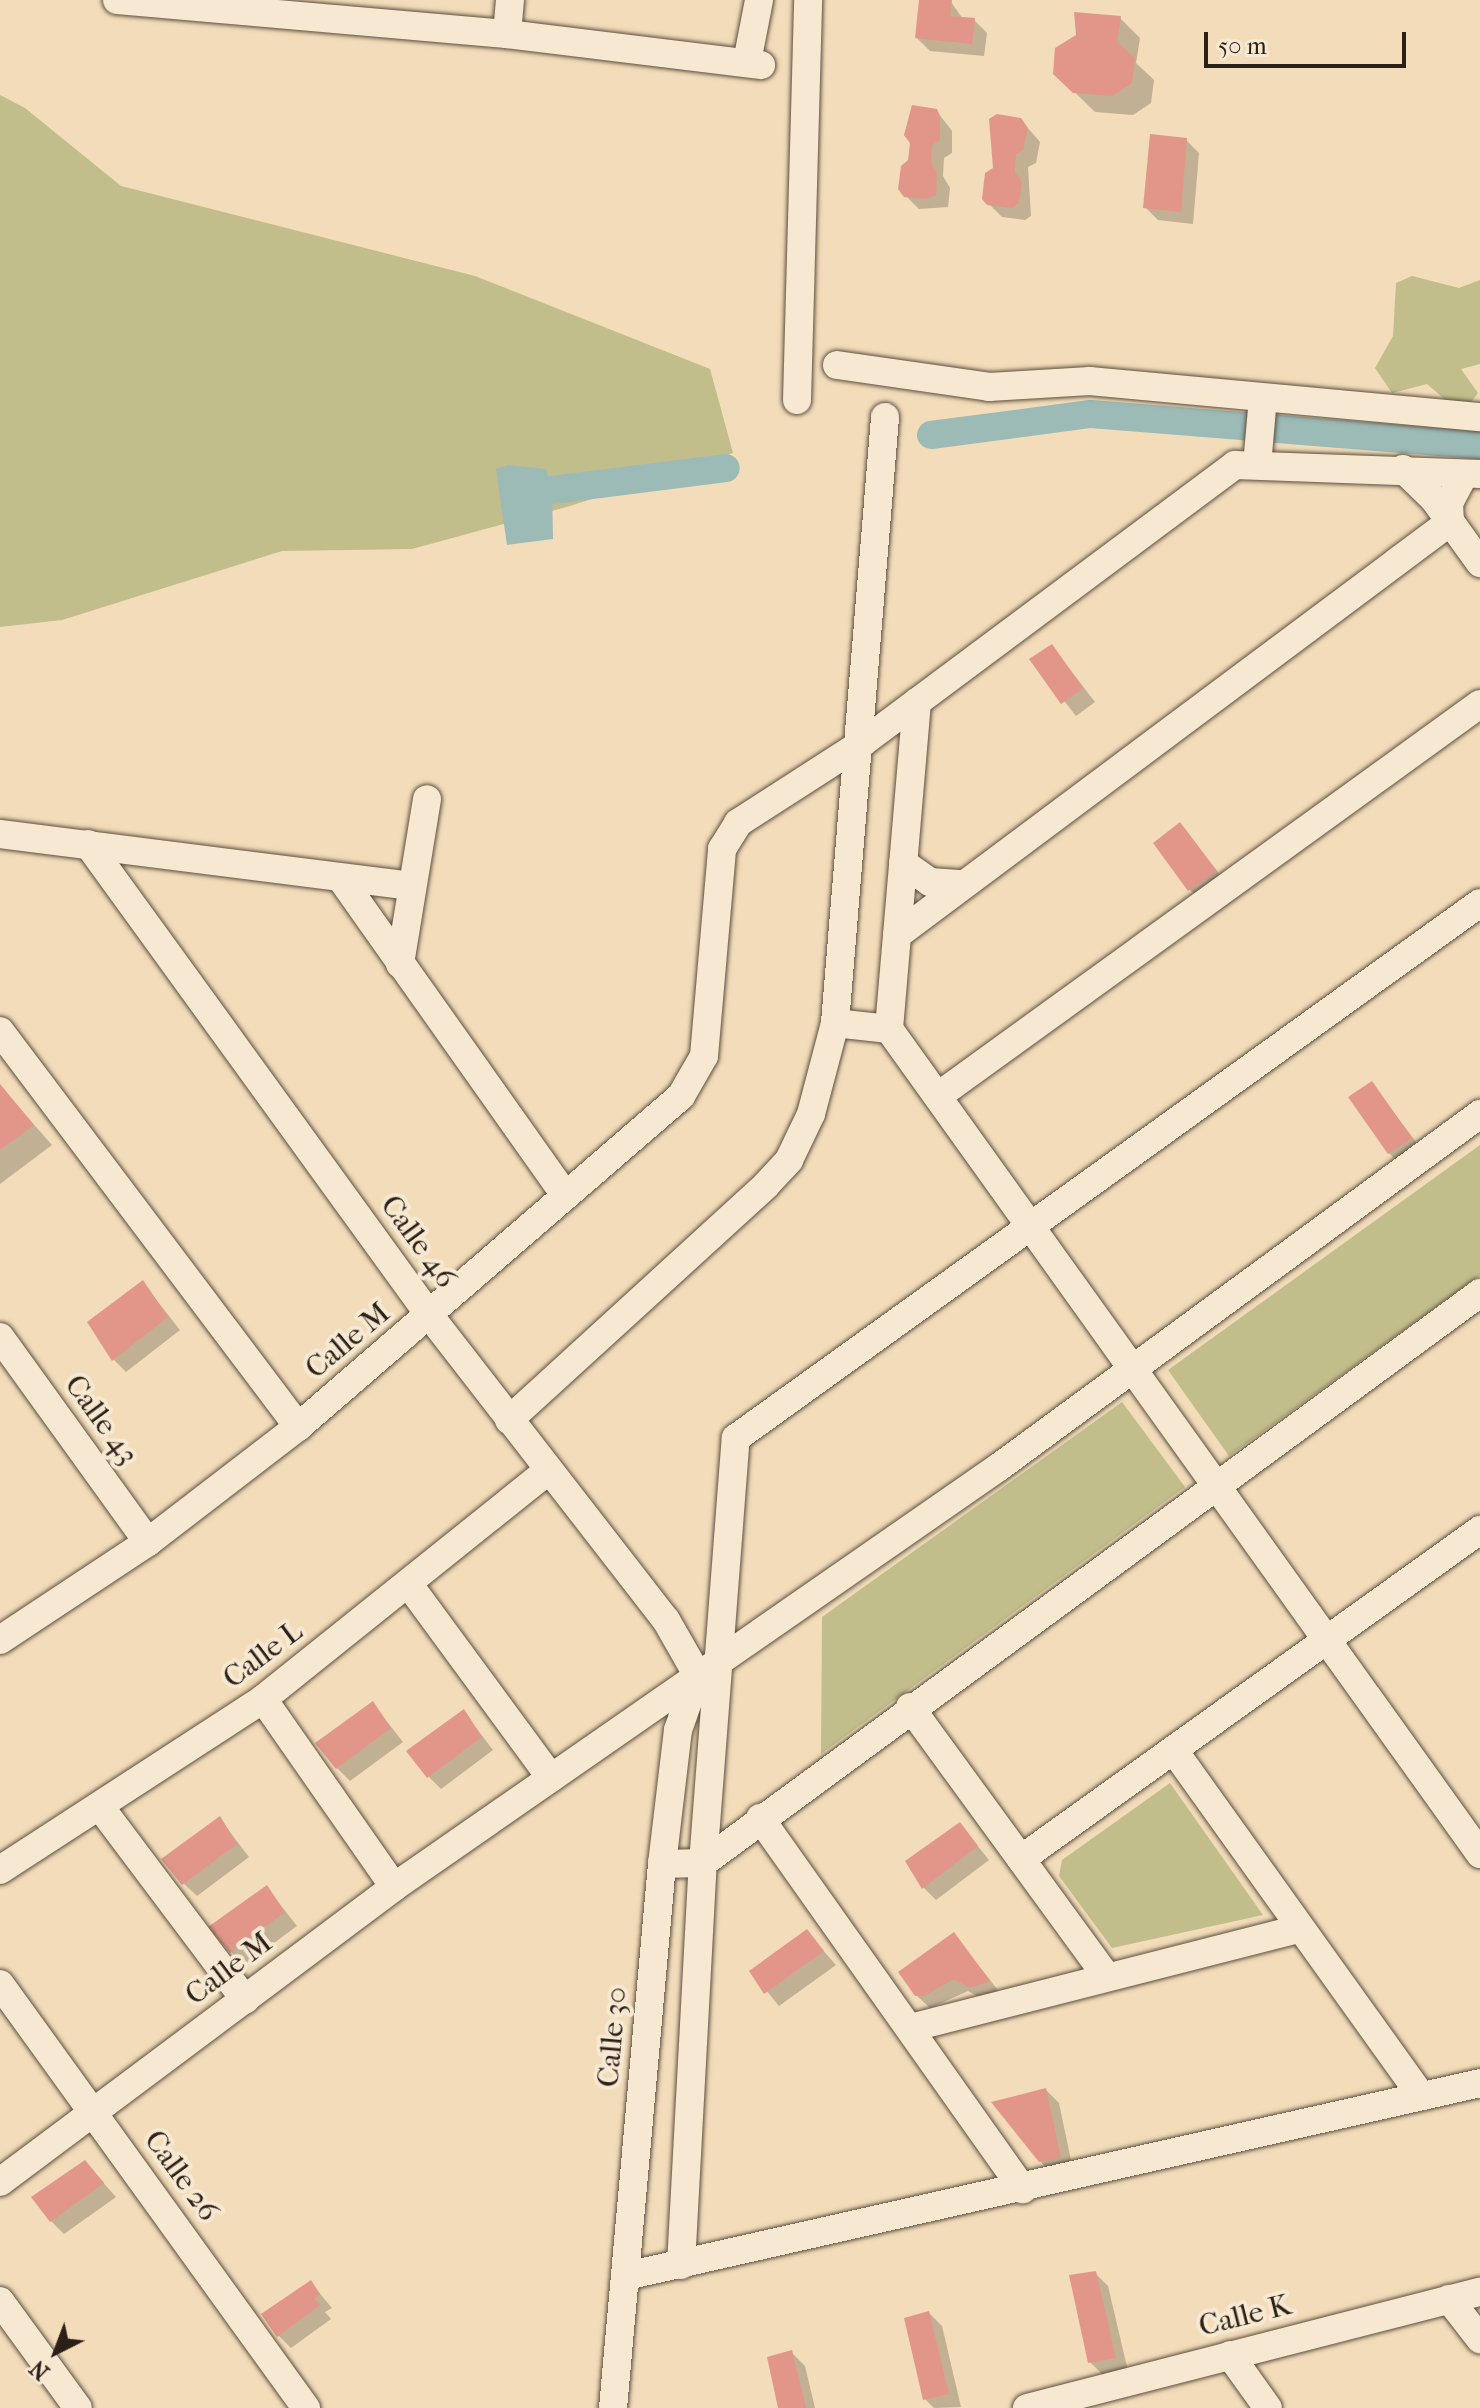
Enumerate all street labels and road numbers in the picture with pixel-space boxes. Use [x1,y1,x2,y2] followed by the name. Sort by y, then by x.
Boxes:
[372,1189,464,1295] street label: Calle 46
[298,1295,398,1387] street label: Calle M
[57,1368,145,1472] street label: Calle 43
[216,1614,310,1696] street label: Calle L
[179,1925,279,2013] street label: Calle M
[591,1985,635,2089] street label: Calle 30
[136,2124,226,2228] street label: Calle 26
[1195,2287,1295,2345] street label: Calle K

